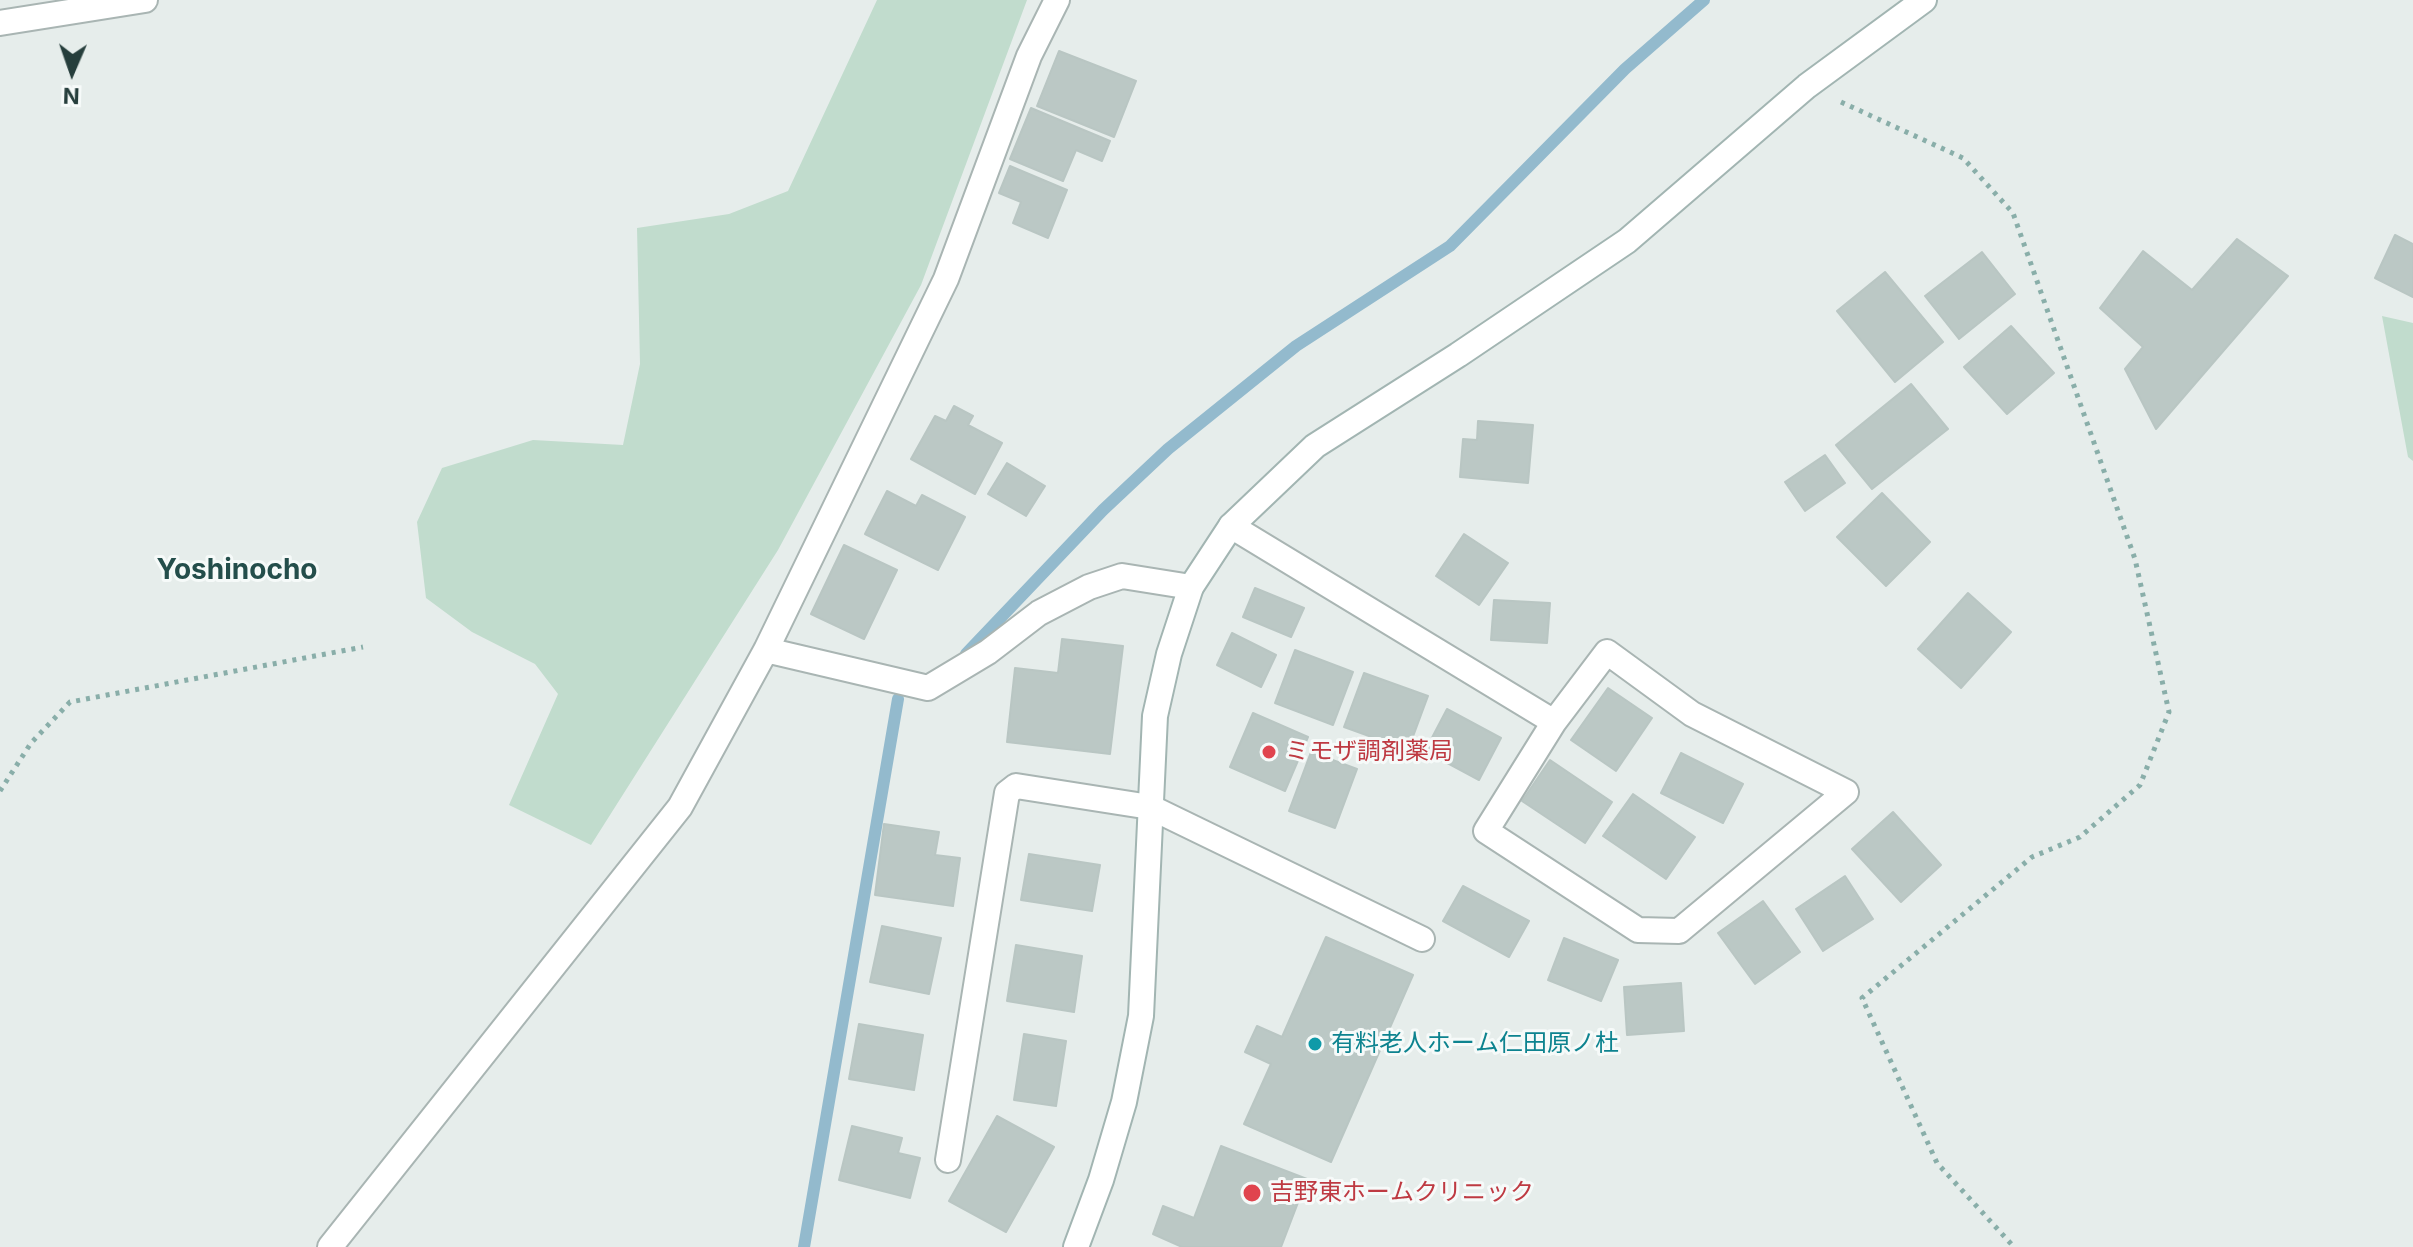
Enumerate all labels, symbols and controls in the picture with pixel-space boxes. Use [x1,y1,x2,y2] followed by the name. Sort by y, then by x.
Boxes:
[32,32,112,112] north arrow
[62,83,80,109] text: N
[157,554,317,588] district label: Yoshinocho
[1285,738,1453,766] place label: ミモザ調剤薬局
[1260,743,1278,761] marker: ミモザ調剤薬局
[1331,1030,1619,1058] place label: 有料老人ホーム仁田原ノ杜
[1306,1035,1324,1053] marker: 有料老人ホーム仁田原ノ杜
[1270,1179,1534,1207] place label: 吉野東ホームクリニック
[1241,1182,1263,1204] marker: 吉野東ホームクリニック

